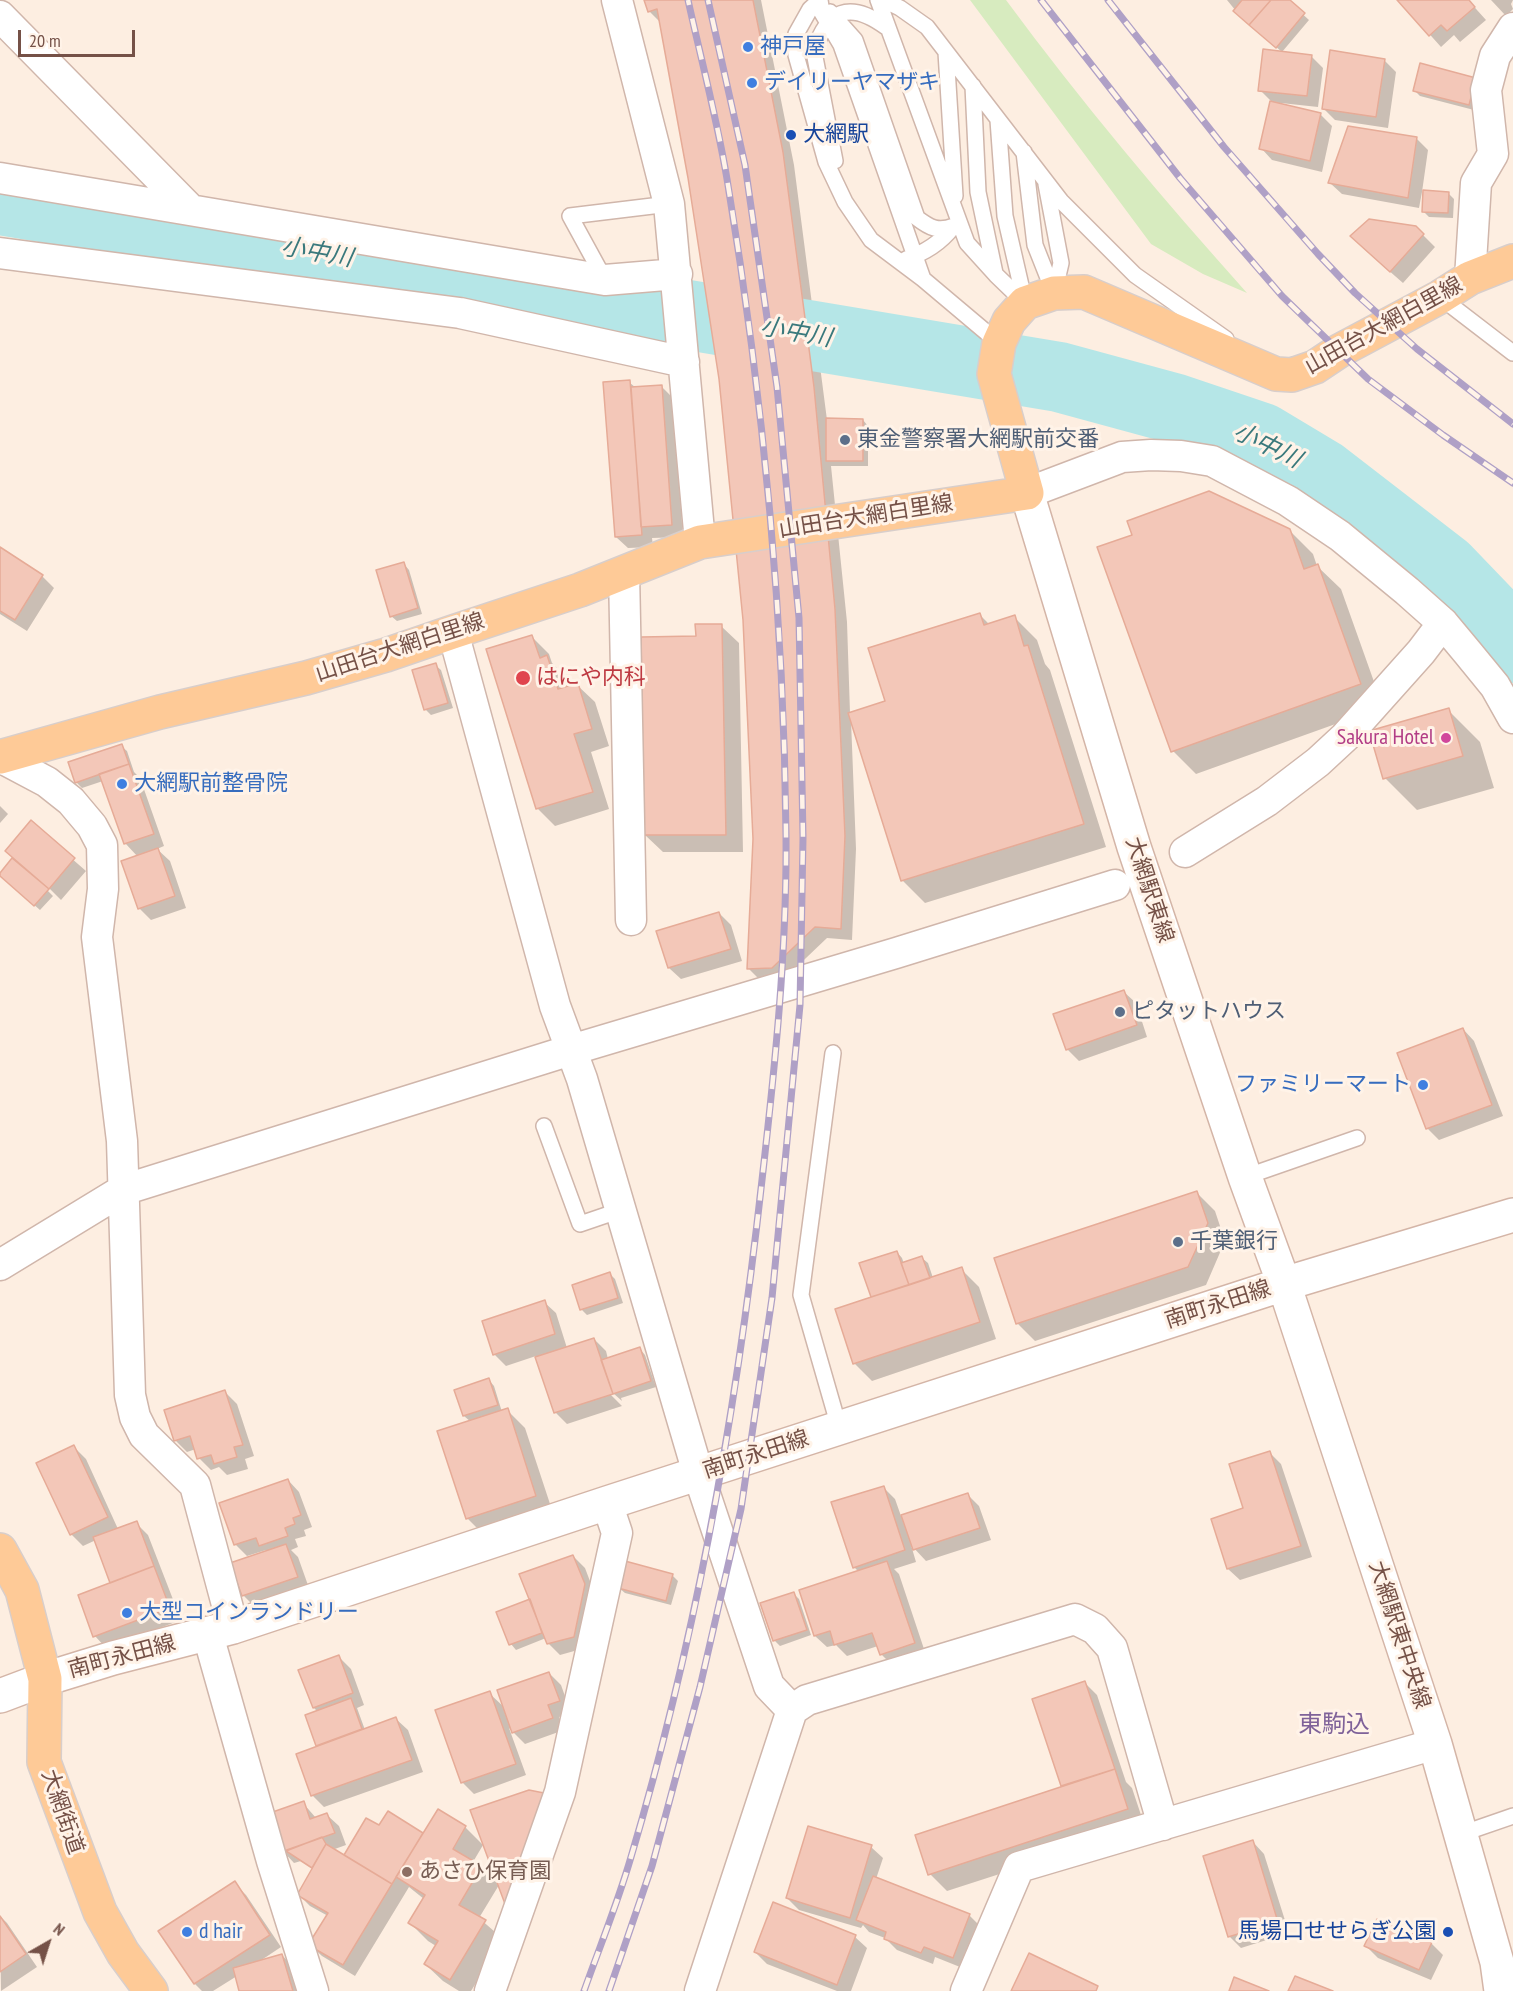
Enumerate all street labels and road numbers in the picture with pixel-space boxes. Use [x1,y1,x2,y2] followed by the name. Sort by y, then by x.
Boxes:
[1301,272,1467,380] street label: 山田台大網白里線
[777,490,955,544] street label: 山田台大網白里線
[312,608,488,688] street label: 山田台大網白里線
[1119,834,1179,946] street label: 大網駅東線
[1162,1275,1274,1335] street label: 南町永田線
[700,1425,812,1485] street label: 南町永田線
[1363,1558,1435,1712] street label: 大網駅東中央線
[65,1630,179,1684] street label: 南町永田線
[35,1766,89,1858] street label: 大網街道

